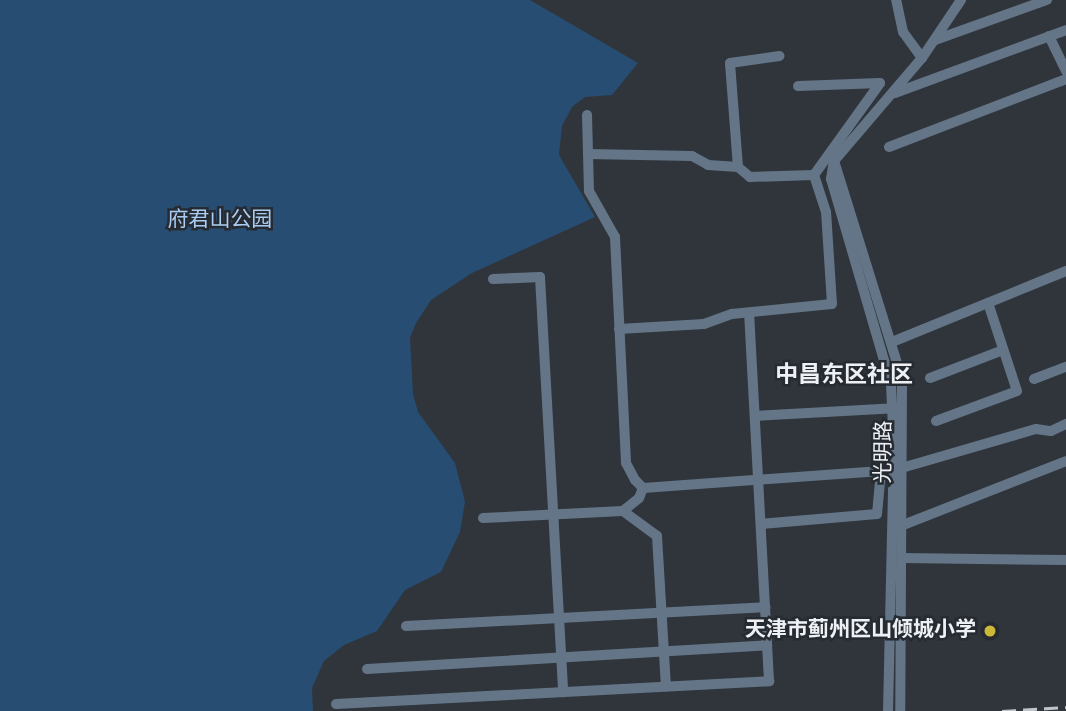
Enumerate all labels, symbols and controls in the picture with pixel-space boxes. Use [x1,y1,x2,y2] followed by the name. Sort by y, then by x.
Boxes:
[168,208,272,234] park label: 府君山公园
[775,363,913,391] district label: 中昌东区社区
[872,420,898,484] street label: 光明路
[745,618,976,644] place label: 天津市蓟州区山倾城小学
[982,623,998,639] marker: 天津市蓟州区山倾城小学

